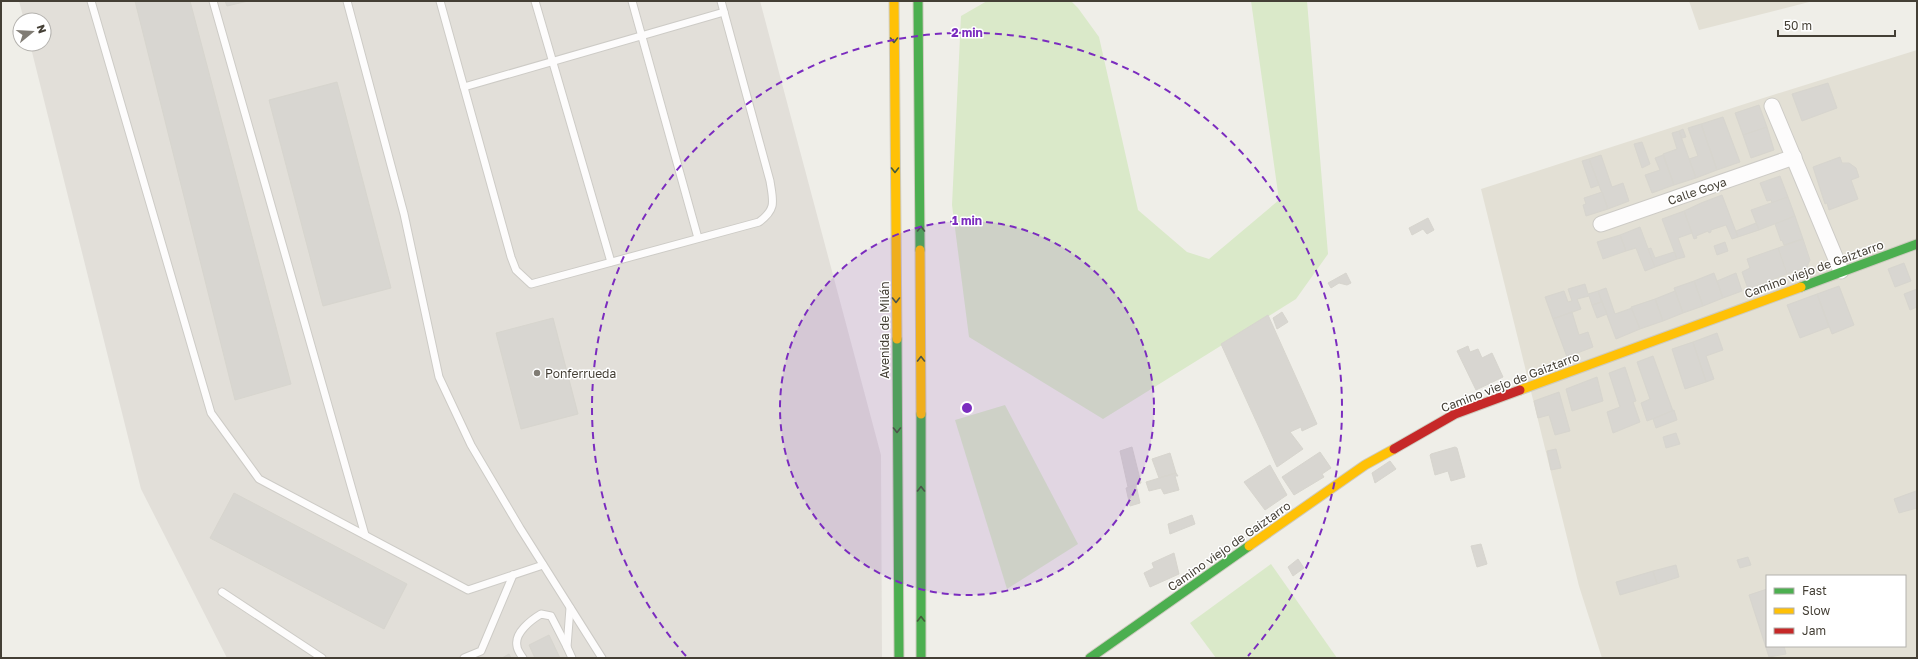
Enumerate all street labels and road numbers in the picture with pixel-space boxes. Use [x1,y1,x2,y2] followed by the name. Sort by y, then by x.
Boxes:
[1666,174,1728,208] street label: Calle Goya
[1742,237,1886,301] street label: Camino viejo de Gaiztarro
[877,281,892,379] street label: Avenida de Milán
[1439,349,1581,415] street label: Camino viejo de Gaiztarro
[1165,498,1293,594] street label: Camino viejo de Gaiztarro

